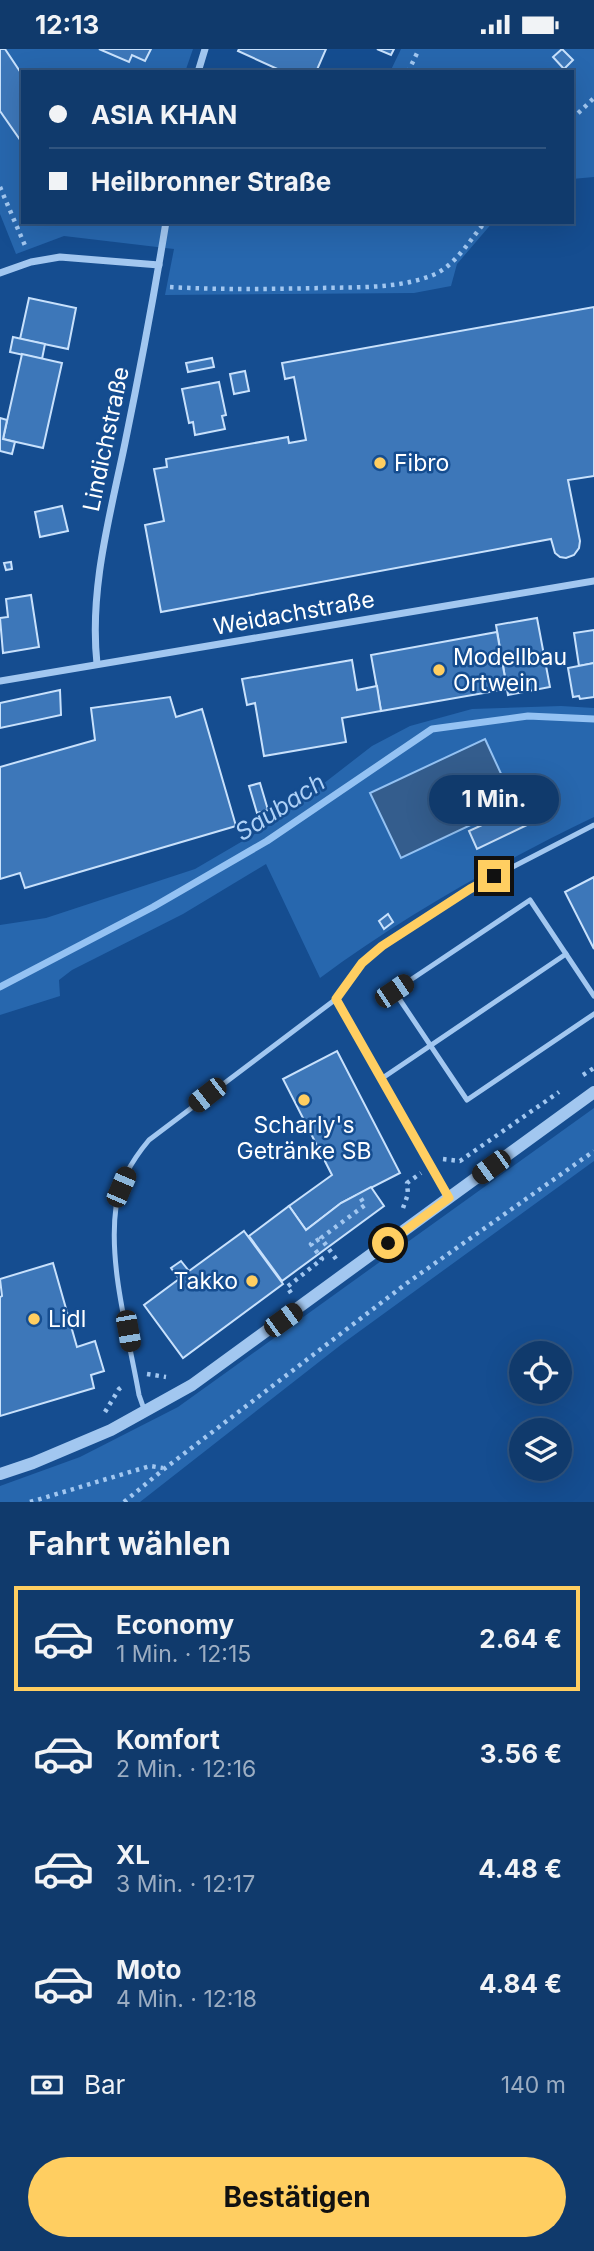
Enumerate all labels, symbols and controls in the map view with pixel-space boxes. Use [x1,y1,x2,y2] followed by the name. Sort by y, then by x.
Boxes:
[35,9,99,40] text: 12:13
[91,99,237,130] text: ASIA KHAN
[91,166,331,197] text: Heilbronner Straße
[77,364,135,514] street label: Lindichstraße
[394,449,449,477] place label: Fibro
[372,455,388,471] marker: Fibro
[211,585,377,641] street label: Weidachstraße
[453,643,567,697] place label: Modellbau Ortwein
[431,662,447,678] marker: Modellbau Ortwein
[229,767,331,847] water label: Saubach
[429,775,559,823] callout: 1 Min.
[461,785,527,813] text: 1 Min.
[478,860,510,892] route end
[371,971,418,1011] car
[184,1074,231,1116] car
[296,1092,312,1108] marker: Scharly's Getränke SB
[236,1111,372,1165] place label: Scharly's Getränke SB
[468,1146,515,1188] car
[104,1164,139,1210] car
[372,1227,404,1259] route start
[173,1267,238,1295] place label: Takko
[244,1273,260,1289] marker: Takko
[260,1299,307,1341] car
[48,1305,86,1333] place label: Lidl
[115,1308,142,1354] car
[26,1311,42,1327] marker: Lidl
[509,1341,572,1481] map controls
[509,1341,572,1404] button: locate
[509,1418,572,1481] button: layers
[28,1524,231,1563] text: Fahrt wählen
[32,1607,95,1670] icon: car
[116,1609,234,1640] text: Economy
[479,1623,562,1654] text: 2.64 €
[116,1640,251,1668] text: 1 Min. · 12:15
[32,1722,95,1785] icon: car
[116,1724,220,1755] text: Komfort
[480,1738,562,1769] text: 3.56 €
[116,1755,256,1783] text: 2 Min. · 12:16
[32,1837,95,1900] icon: car
[116,1839,150,1870] text: XL
[478,1853,562,1884] text: 4.48 €
[116,1870,255,1898] text: 3 Min. · 12:17
[32,1952,95,2015] icon: car
[116,1954,181,1985] text: Moto
[479,1968,562,1999] text: 4.84 €
[116,1985,257,2013] text: 4 Min. · 12:18
[28,2066,66,2104] icon: cash
[84,2069,125,2100] text: Bar
[501,2071,566,2099] text: 140 m
[28,2157,566,2237] button: Bestätigen

